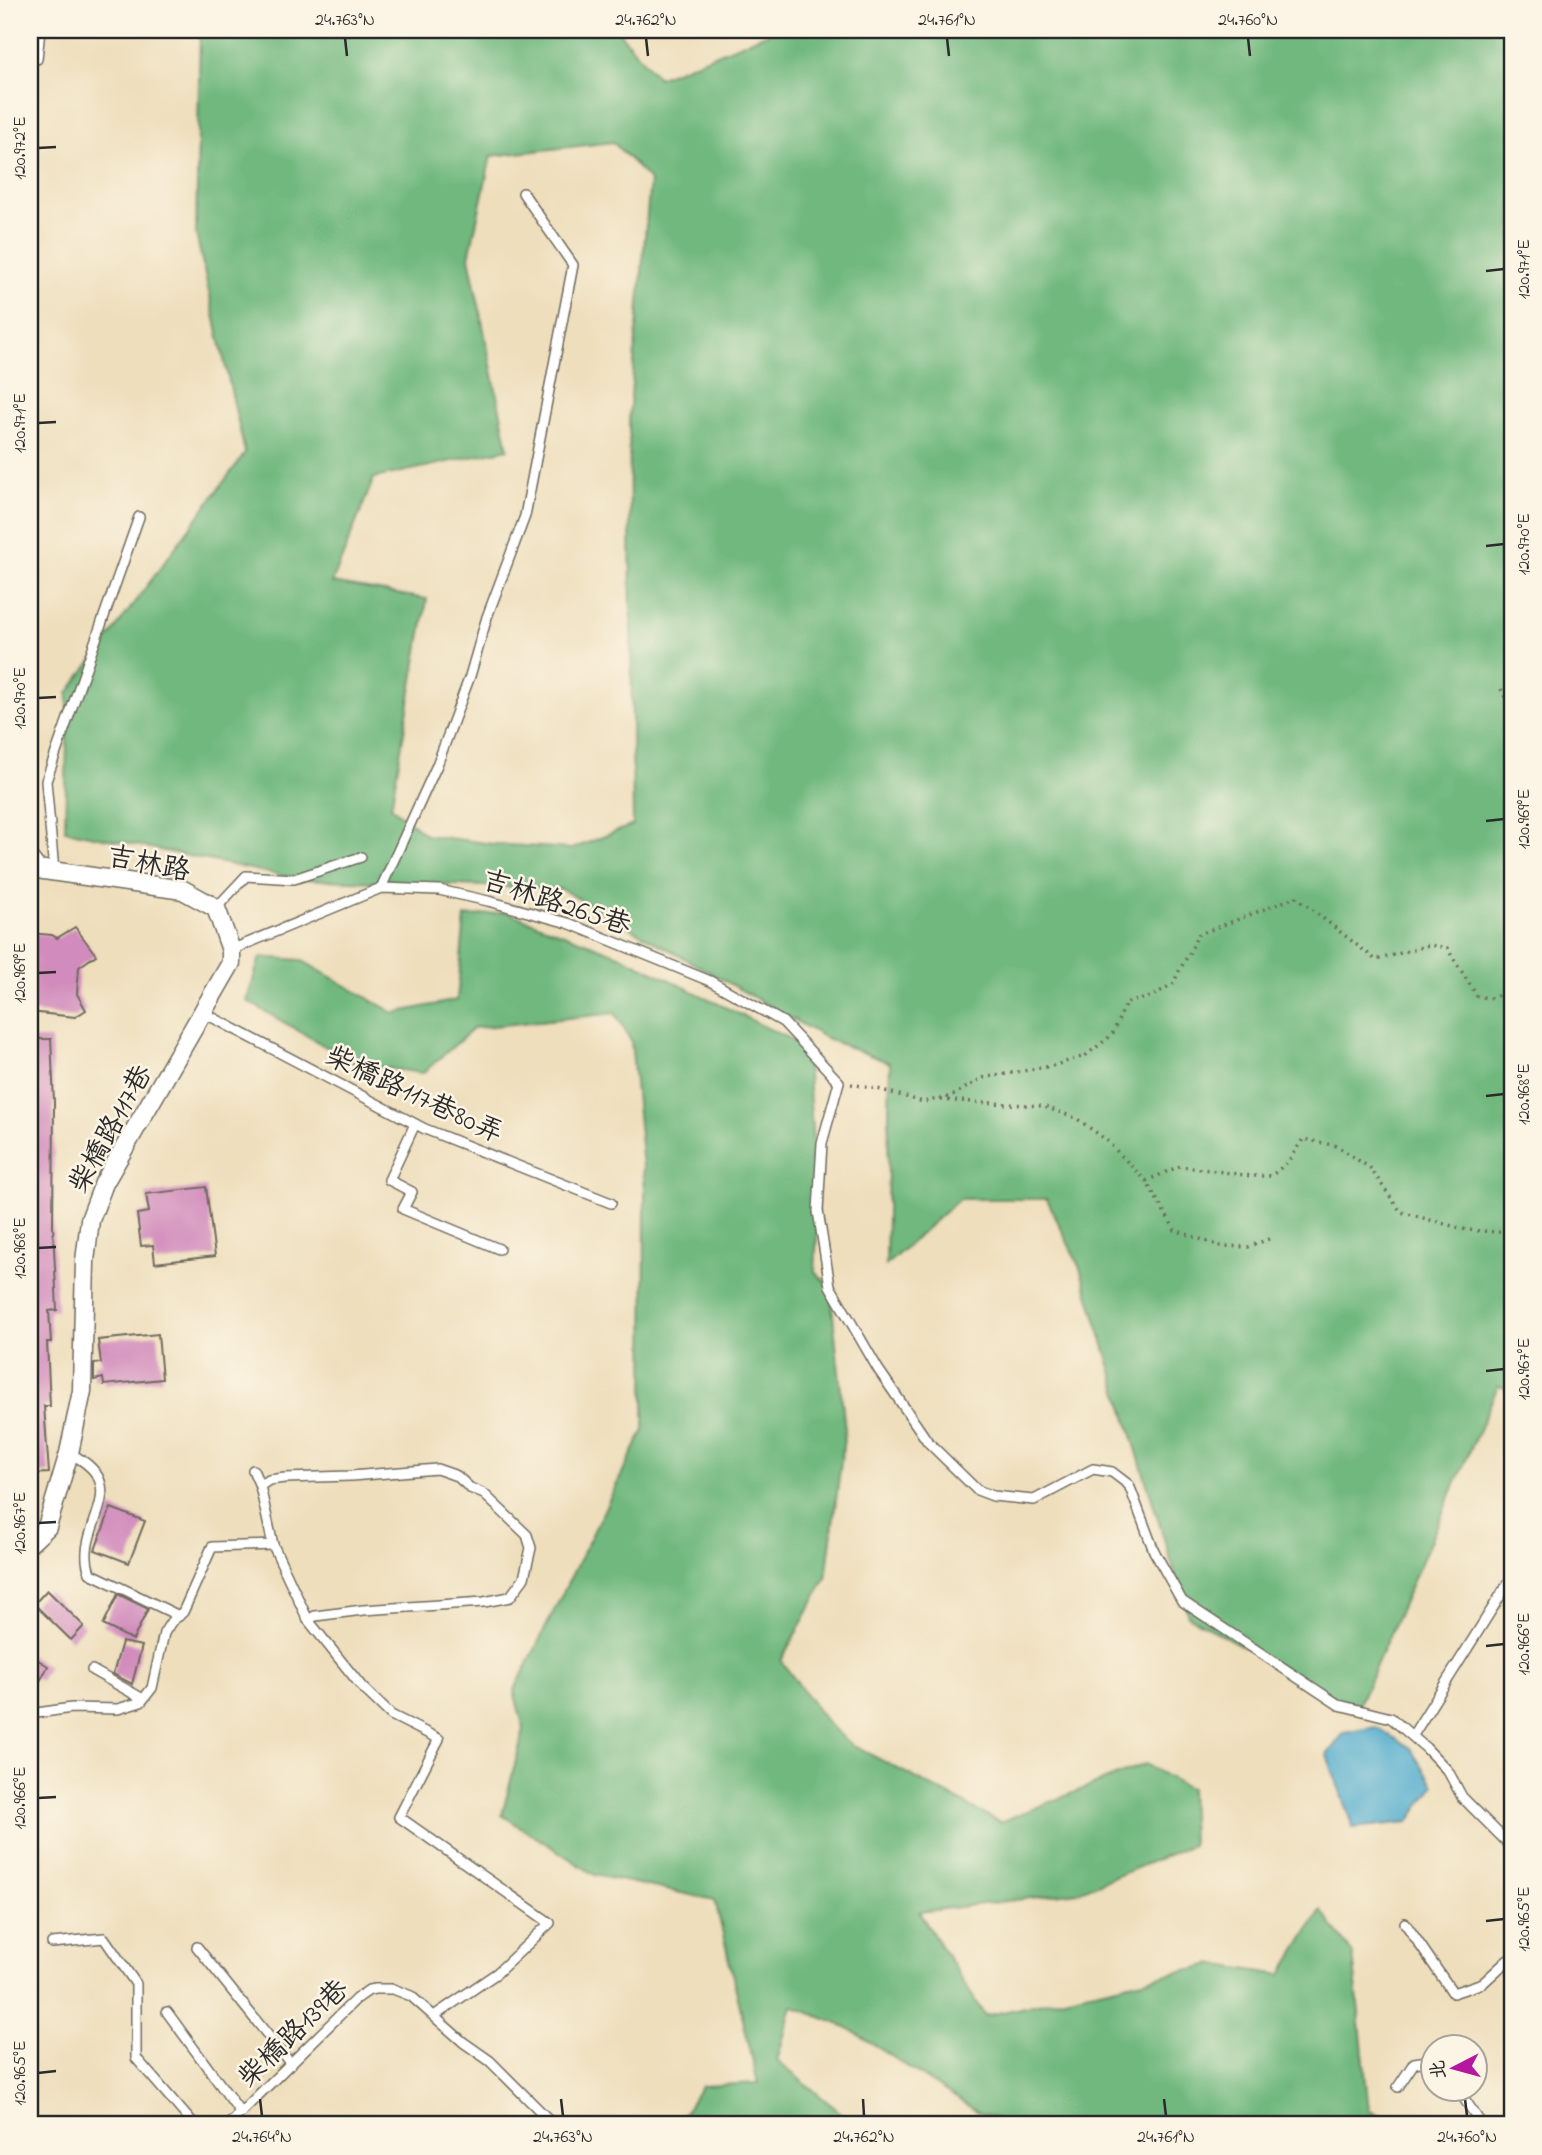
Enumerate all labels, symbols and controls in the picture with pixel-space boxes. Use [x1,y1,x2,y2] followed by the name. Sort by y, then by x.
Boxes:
[315,8,375,34] text: 24.763°N
[615,8,677,34] text: 24.762°N
[918,8,976,34] text: 24.761°N
[1218,8,1278,34] text: 24.760°N
[8,116,34,180] text: 120.972°E
[1512,239,1538,299] text: 120.971°E
[8,393,34,453] text: 120.971°E
[1512,513,1538,575] text: 120.970°E
[8,667,34,729] text: 120.970°E
[1512,789,1538,849] text: 120.969°E
[103,837,193,894] street label: 吉林路
[476,861,637,948] street label: 吉林路265巷
[8,943,34,1003] text: 120.969°E
[318,1037,509,1155] street label: 柴橋路117巷80弄
[60,1057,165,1201] street label: 柴橋路117巷
[1512,1063,1538,1125] text: 120.968°E
[8,1217,34,1279] text: 120.968°E
[1512,1338,1538,1400] text: 120.967°E
[8,1492,34,1554] text: 120.967°E
[1512,1612,1538,1676] text: 120.966°E
[8,1766,34,1830] text: 120.966°E
[1512,1886,1538,1952] text: 120.965°E
[230,1970,360,2098] street label: 柴橋路139巷
[1420,2032,1490,2102] north arrow
[8,2040,34,2106] text: 120.965°E
[1425,2059,1454,2080] text: 北
[232,2125,292,2151] text: 24.764°N
[533,2125,593,2151] text: 24.763°N
[833,2125,895,2151] text: 24.762°N
[1137,2125,1195,2151] text: 24.761°N
[1437,2125,1497,2151] text: 24.760°N

